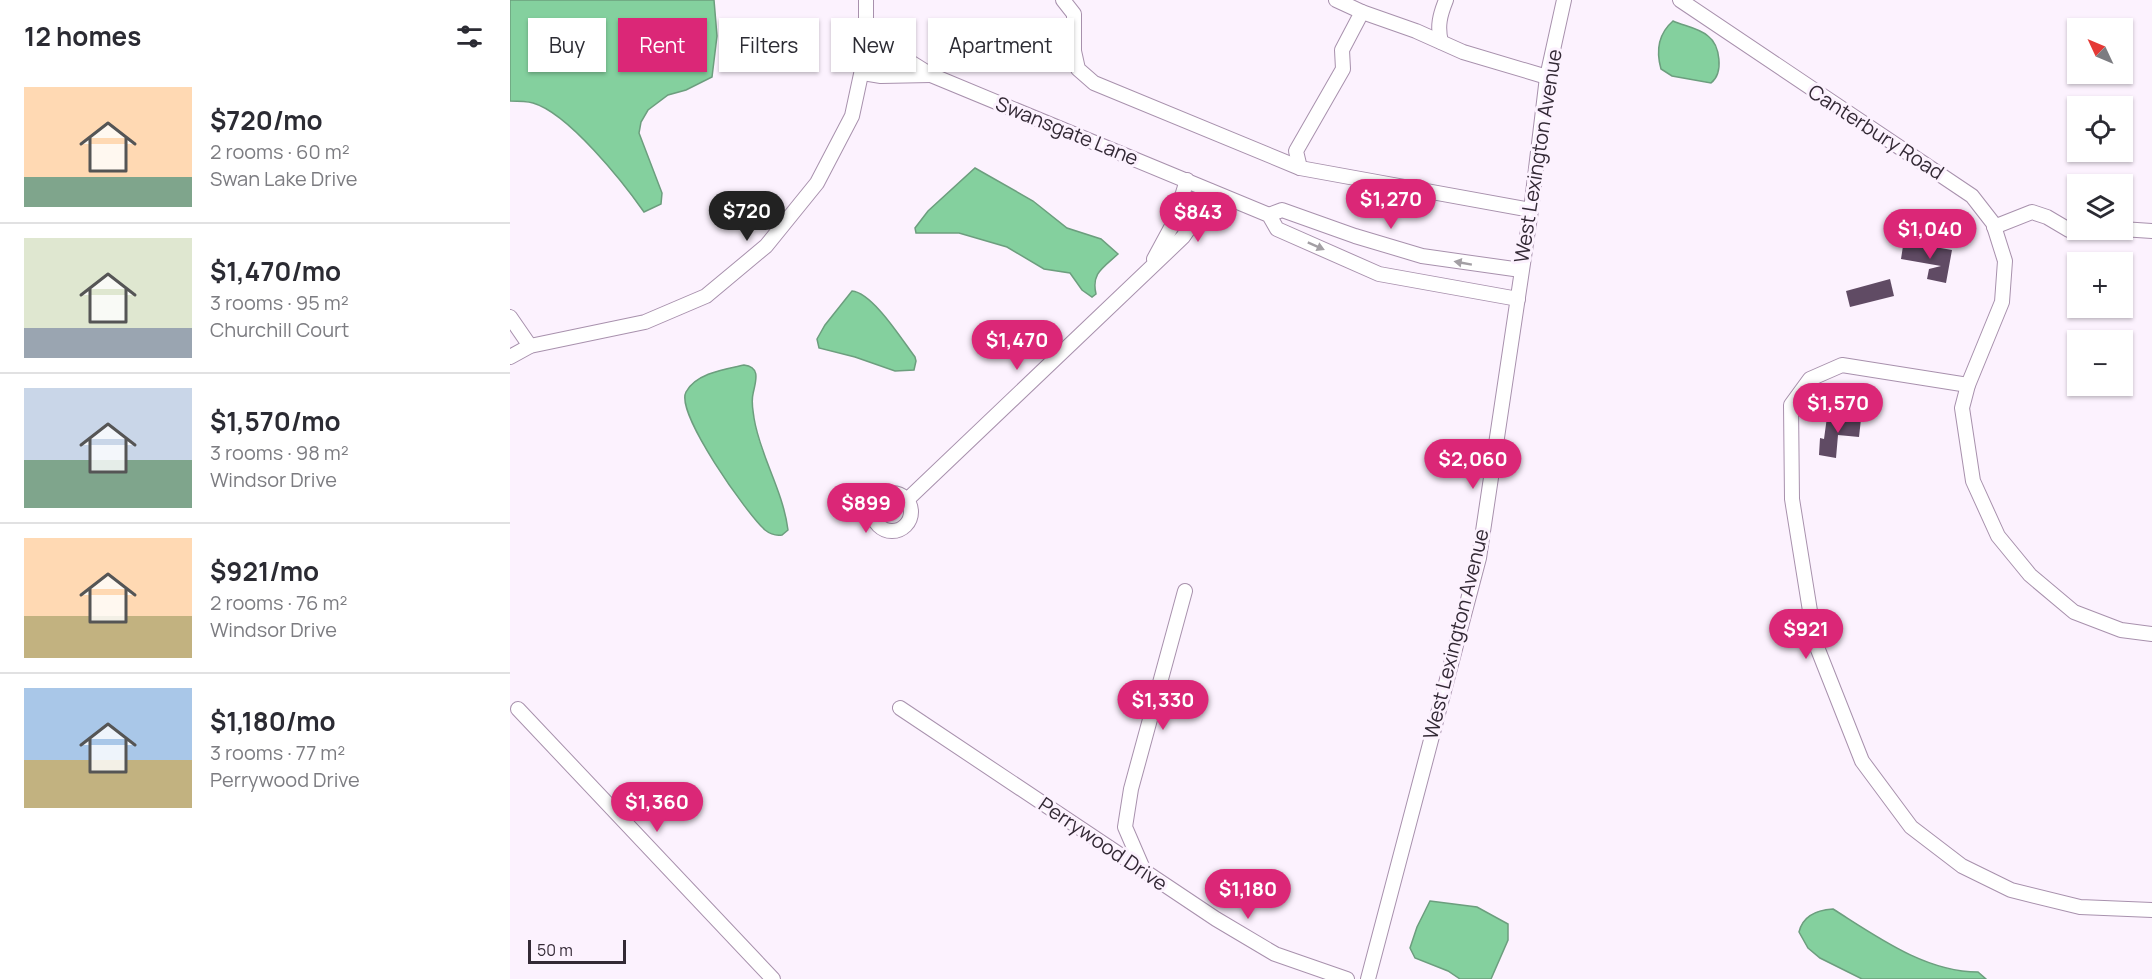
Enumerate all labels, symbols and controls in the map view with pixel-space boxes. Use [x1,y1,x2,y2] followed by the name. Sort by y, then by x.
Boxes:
[24,18,141,54] text: 12 homes
[528,18,606,72] chip: Buy
[618,18,707,72] chip: Rent
[719,18,819,72] chip: Filters
[831,18,916,72] chip: New
[928,18,1074,72] chip: Apartment
[2067,18,2133,84] north arrow
[2067,18,2133,396] map controls
[453,20,486,53] icon: filters
[1507,47,1568,265] street label: West Lexington Avenue
[1803,78,1949,186] street label: Canterbury Road
[992,90,1143,171] street label: Swansgate Lane
[2067,96,2133,162] button: locate
[210,102,323,138] text: $720/mo
[72,111,144,183] icon: home
[210,138,350,165] text: 2 rooms · 60 m²
[210,165,358,192] text: Swan Lake Drive
[2067,174,2133,240] button: layers
[1342,179,1440,230] pin: $1,270
[1360,185,1422,212] text: $1,270
[711,191,783,242] pin: $720
[1162,192,1234,243] pin: $843
[723,197,771,224] text: $720
[1174,198,1222,225] text: $843
[1881,209,1979,260] pin: $1,040
[1897,215,1963,242] text: $1,040
[1307,241,1325,251] one-way arrow
[2067,252,2133,318] button: +
[210,253,341,289] text: $1,470/mo
[1453,258,1472,267] one-way arrow
[72,262,144,334] icon: home
[210,289,349,316] text: 3 rooms · 95 m²
[210,316,349,343] text: Churchill Court
[968,320,1066,371] pin: $1,470
[986,326,1048,353] text: $1,470
[2067,330,2133,396] button: −
[1789,383,1887,434] pin: $1,570
[1807,389,1869,416] text: $1,570
[210,403,341,439] text: $1,570/mo
[72,412,144,484] icon: home
[210,439,349,466] text: 3 rooms · 98 m²
[1424,439,1522,490] pin: $2,060
[1438,445,1508,472] text: $2,060
[210,466,337,493] text: Windsor Drive
[830,483,902,534] pin: $899
[841,489,891,516] text: $899
[1416,526,1495,742] street label: West Lexington Avenue
[210,553,319,589] text: $921/mo
[72,562,144,634] icon: home
[210,589,347,616] text: 2 rooms · 76 m²
[1770,609,1842,660] pin: $921
[1783,615,1829,642] text: $921
[210,616,337,643] text: Windsor Drive
[1114,680,1212,731] pin: $1,330
[1131,686,1195,713] text: $1,330
[210,703,336,739] text: $1,180/mo
[72,712,144,784] icon: home
[210,739,345,766] text: 3 rooms · 77 m²
[210,766,360,793] text: Perrywood Drive
[608,782,706,833] pin: $1,360
[625,788,689,815] text: $1,360
[1034,791,1173,897] street label: Perrywood Drive
[1199,869,1297,920] pin: $1,180
[1219,875,1277,902] text: $1,180
[528,937,626,964] scale bar
[537,939,573,961] text: 50 m

